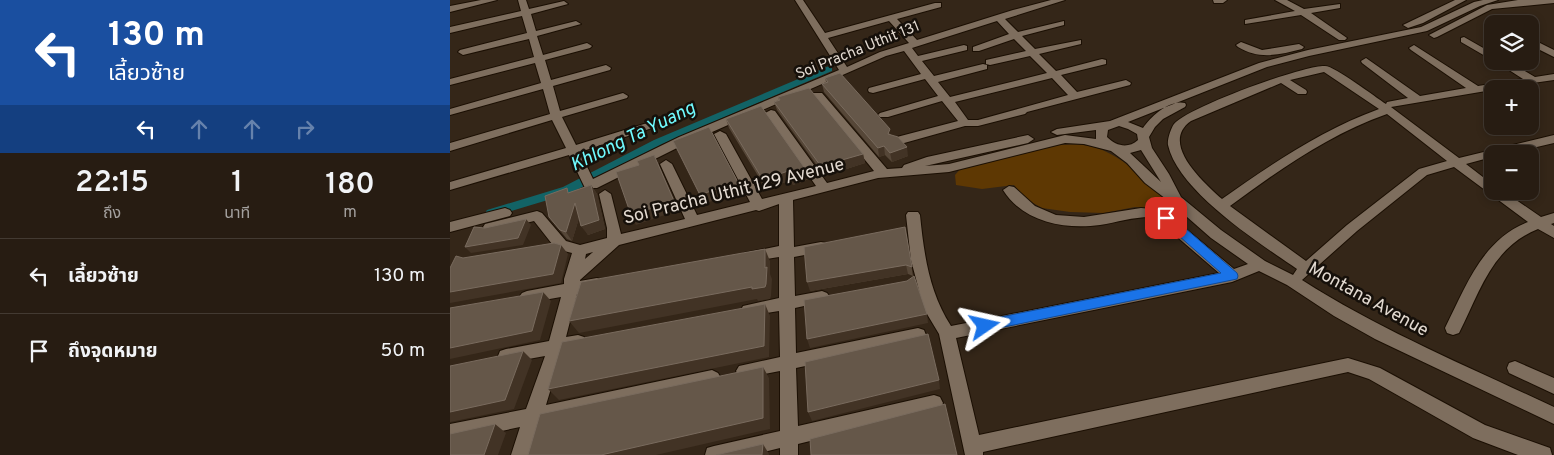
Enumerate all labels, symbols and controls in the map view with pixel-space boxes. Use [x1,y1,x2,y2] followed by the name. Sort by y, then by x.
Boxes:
[108,14,205,58] text: 130 m
[1484,15,1539,200] map controls
[1484,15,1539,70] button: layers
[793,17,923,85] street label: Soi Pracha Uthit 131
[25,20,90,85] icon: left
[108,61,185,88] text: เลี้ยวซ้าย
[1484,80,1539,135] button: +
[566,96,700,178] water label: Khlong Ta Yuang
[132,115,160,143] icon: left
[185,115,213,143] icon: ahead
[238,115,266,143] icon: ahead
[291,115,319,143] icon: right
[1484,145,1539,200] button: −
[621,153,847,231] street label: Soi Pracha Uthit 129 Avenue
[75,165,149,202] text: 22:15
[231,165,243,202] text: 1
[325,167,375,204] text: 180
[1145,197,1187,239] pin
[343,203,357,223] text: m
[103,204,121,224] text: ถึง
[224,204,250,224] text: นาที
[1152,204,1180,232] icon: arrive
[1304,257,1432,343] street label: Montana Avenue
[25,262,53,290] icon: left
[374,264,425,288] text: 130 m
[68,265,139,289] text: เลี้ยวซ้าย
[958,299,1010,351] position arrow
[25,337,53,365] icon: arrive
[380,339,425,363] text: 50 m
[68,340,158,364] text: ถึงจุดหมาย

